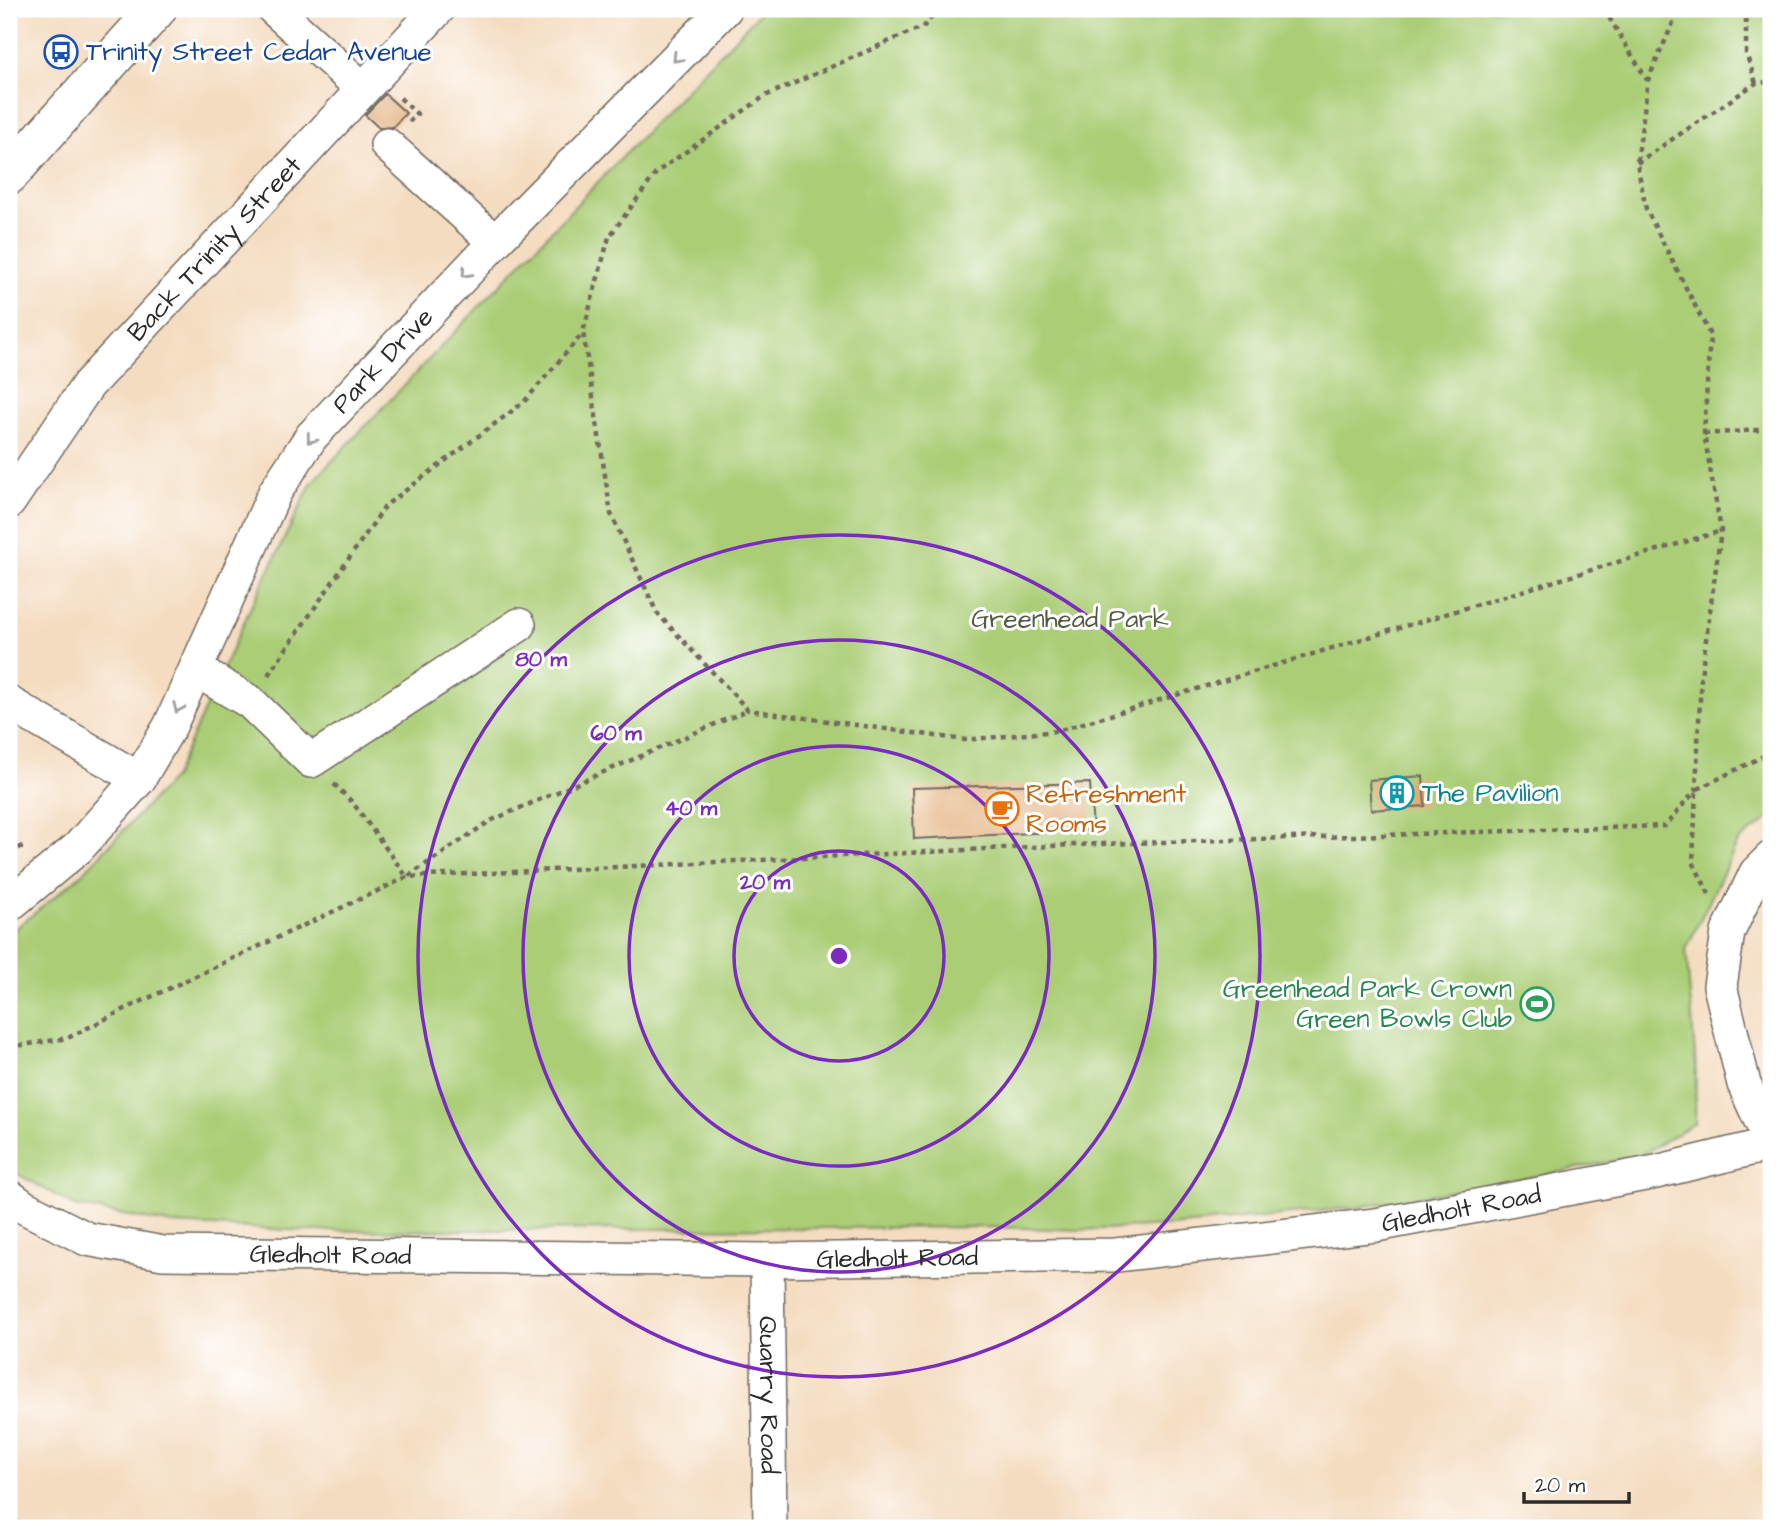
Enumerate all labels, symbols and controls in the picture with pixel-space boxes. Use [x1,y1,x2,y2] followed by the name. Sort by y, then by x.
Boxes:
[42,33,80,71] bus stop icon: Trinity Street Cedar Avenue
[86,34,432,72] place label: Trinity Street Cedar Avenue
[673,50,686,63] one-way arrow
[119,148,310,350] street label: Back Trinity Street
[462,264,475,277] one-way arrow
[324,300,442,422] street label: Park Drive
[307,431,320,444] one-way arrow
[971,601,1169,637] park label: Greenhead Park
[515,645,567,674] text: 80 m
[173,701,187,713] one-way arrow
[590,719,642,748] text: 60 m
[1378,774,1416,812] building icon: The Pavilion
[1422,775,1558,811] place label: The Pavilion
[1026,776,1187,842] place label: Refreshment Rooms
[983,790,1021,828] cafe icon: Refreshment Rooms
[665,794,718,823] text: 40 m
[739,868,791,897] text: 20 m
[827,944,851,968] centre of rings
[1223,971,1512,1037] place label: Greenhead Park Crown Green Bowls Club
[1518,985,1556,1023] sports icon: Greenhead Park Crown Green Bowls Club
[1378,1176,1544,1242] street label: Gledholt Road
[249,1236,412,1274] street label: Gledholt Road
[816,1239,979,1277] street label: Gledholt Road
[748,1316,787,1474] street label: Quarry Road
[1524,1460,1630,1504] scale bar
[1535,1471,1586,1500] text: 20 m

